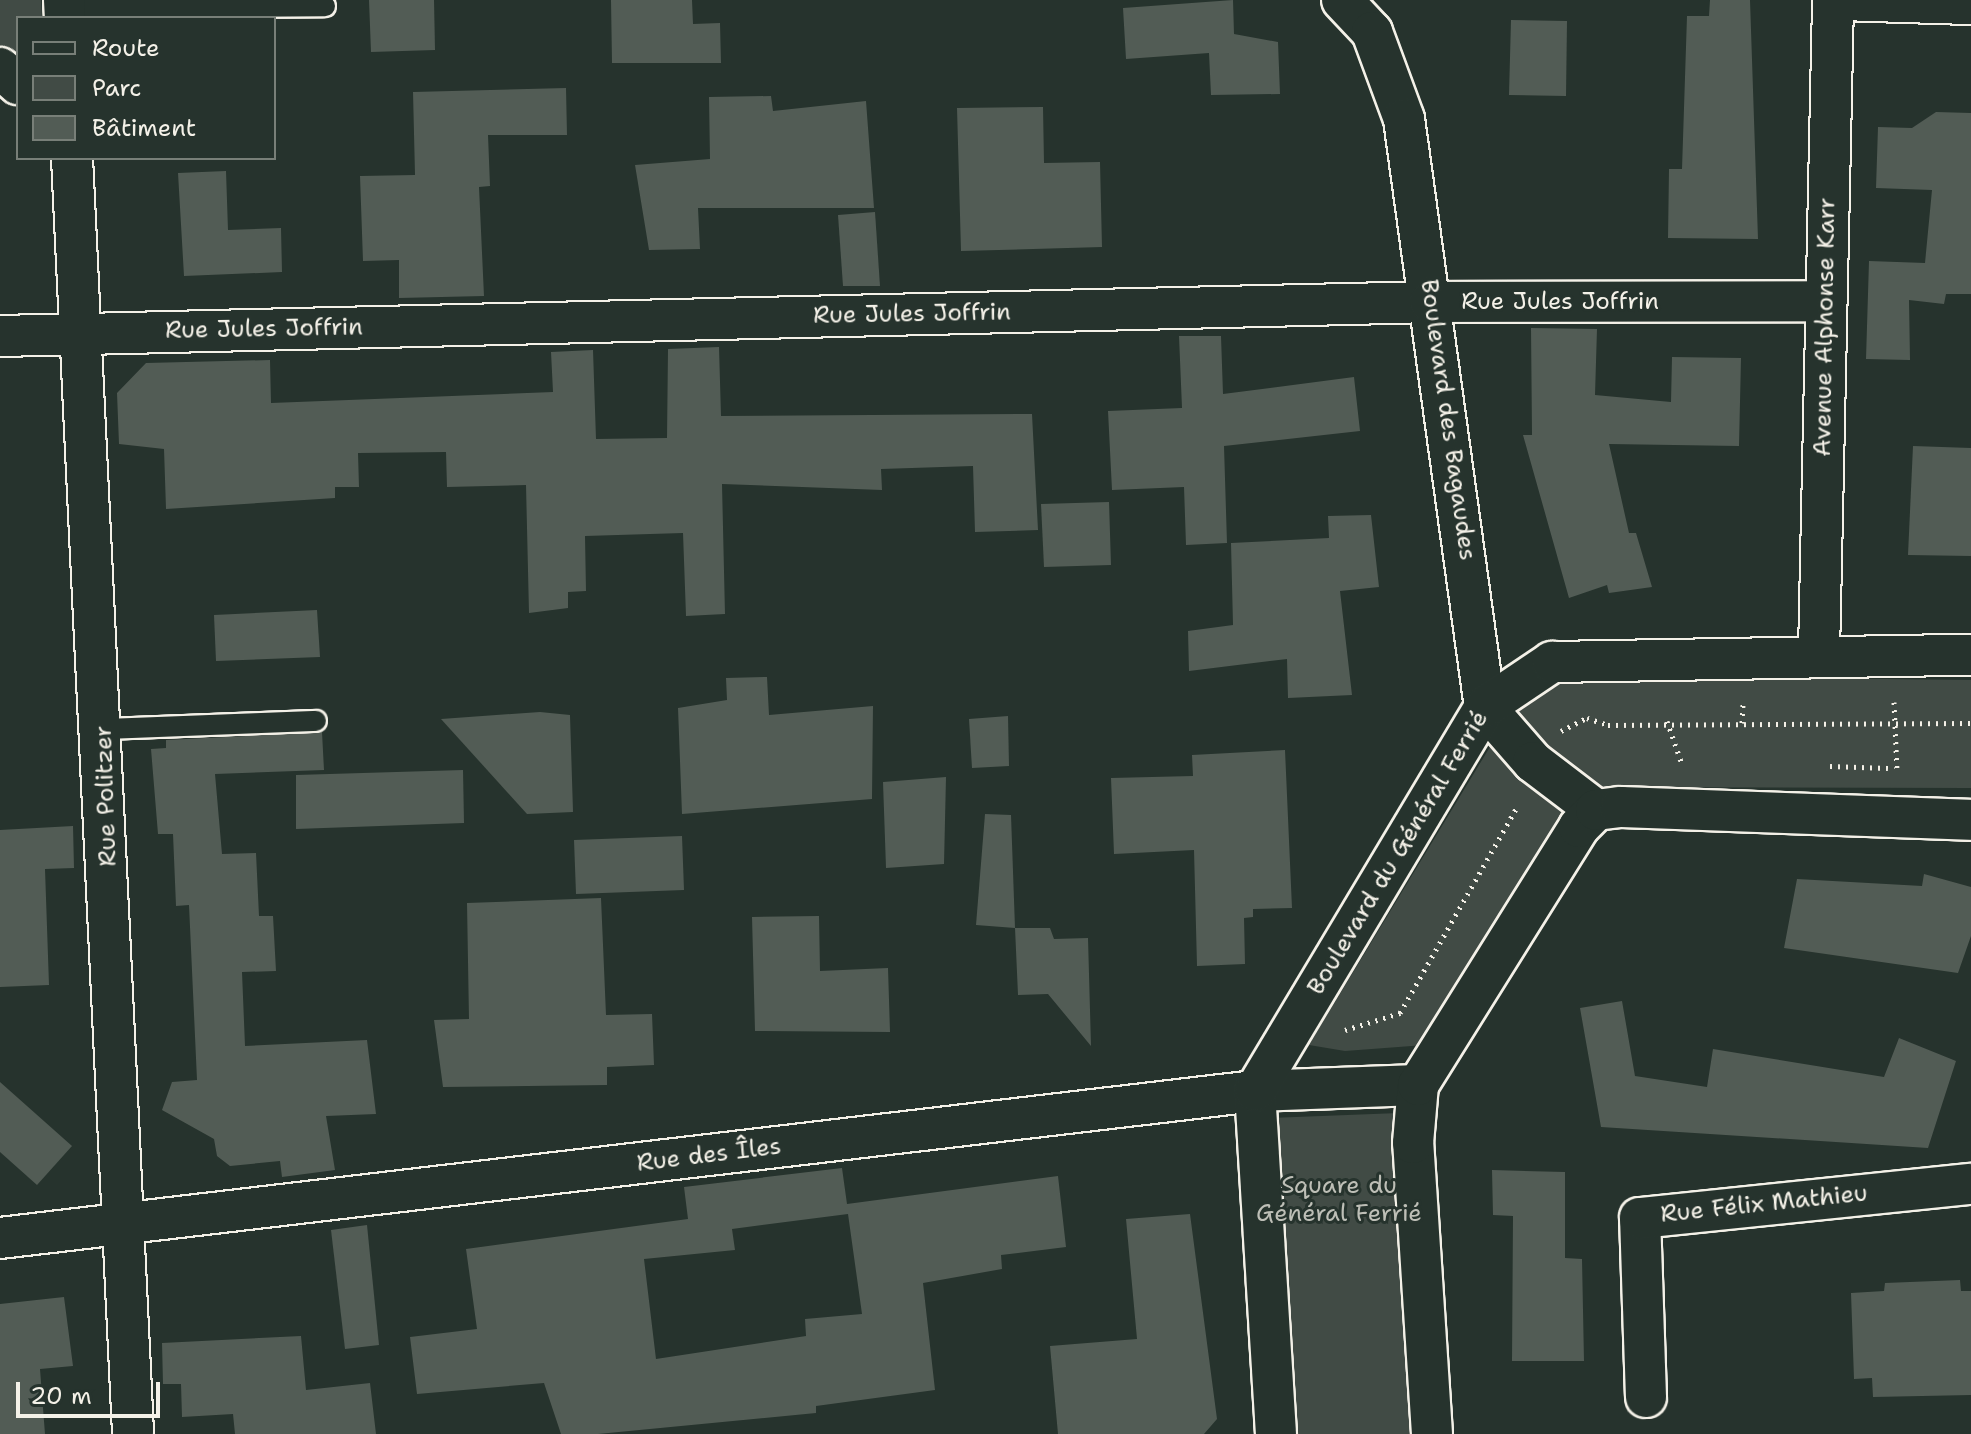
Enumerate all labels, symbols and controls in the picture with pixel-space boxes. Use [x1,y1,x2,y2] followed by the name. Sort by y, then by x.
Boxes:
[16,16,276,160] legend
[92,32,160,64] text: Route
[92,72,141,104] text: Parc
[92,112,196,144] text: Bâtiment
[1808,197,1842,457] street label: Avenue Alphonse Karr
[1414,278,1482,562] street label: Boulevard des Bagaudes
[1461,288,1659,316] street label: Rue Jules Joffrin
[813,298,1011,330] street label: Rue Jules Joffrin
[165,313,363,345] street label: Rue Jules Joffrin
[1302,706,1494,1000] street label: Boulevard du Général Ferrié
[89,725,123,867] street label: Rue Politzer
[635,1132,783,1178] street label: Rue des Îles
[1256,1172,1422,1228] park label: Square du Général Ferrié
[1659,1179,1869,1229] street label: Rue Félix Mathieu
[20,1366,164,1416] scale bar
[30,1380,92,1412] text: 20 m

